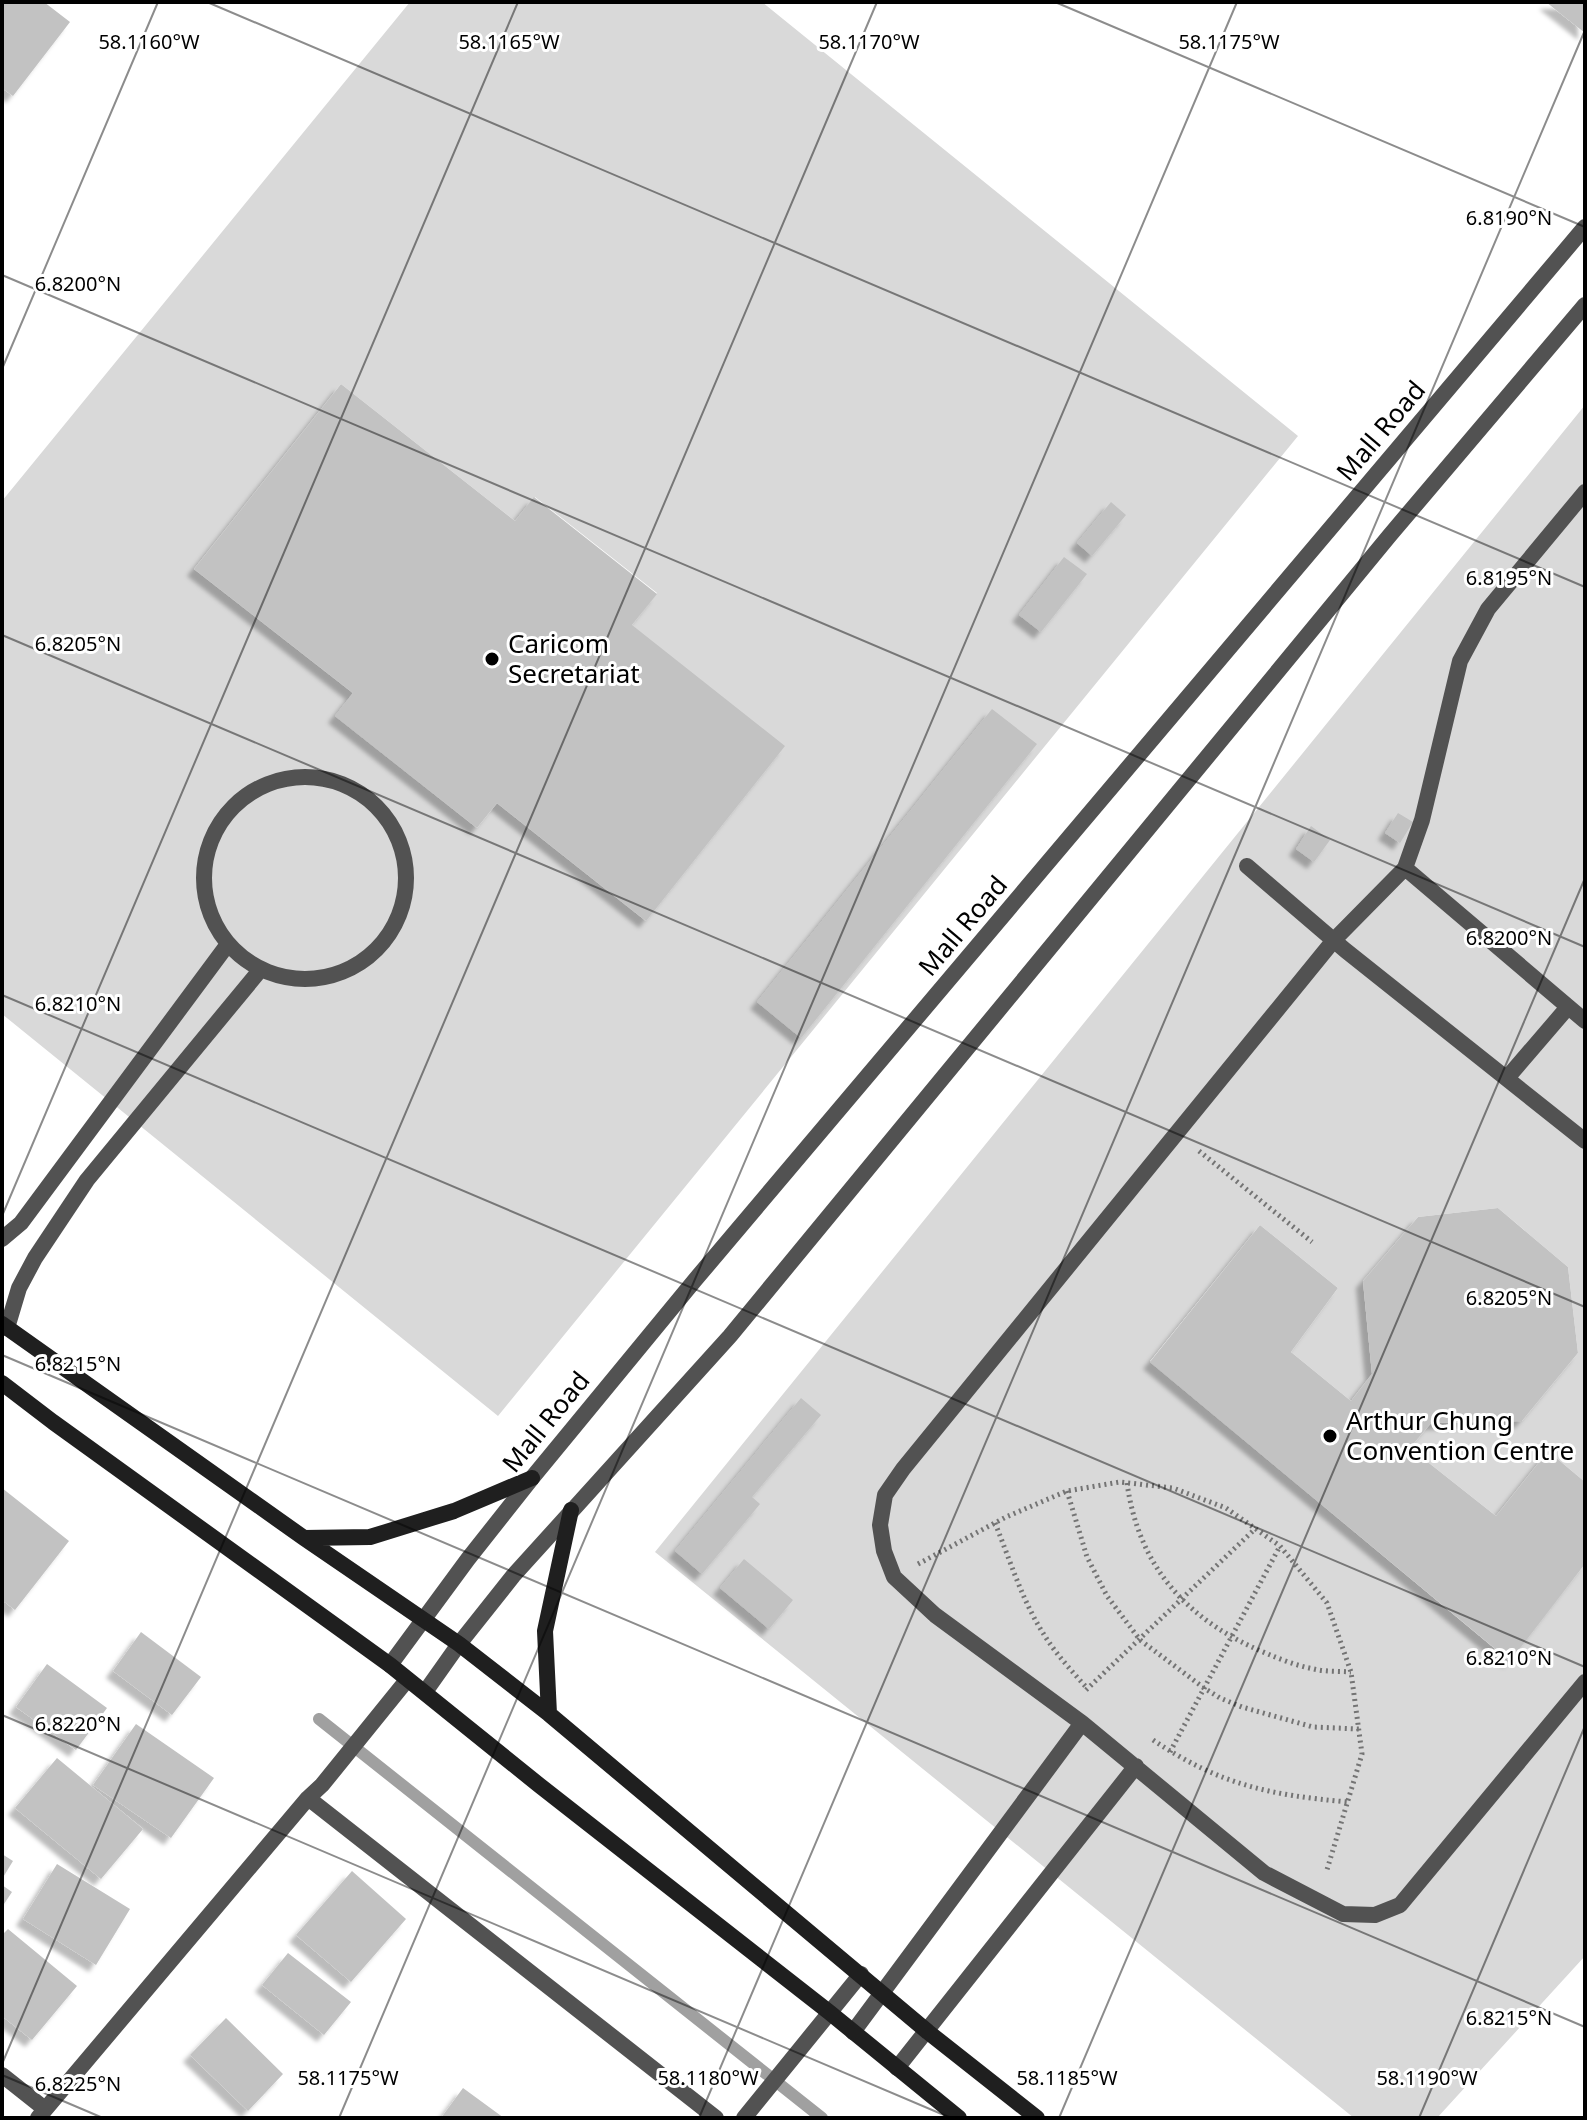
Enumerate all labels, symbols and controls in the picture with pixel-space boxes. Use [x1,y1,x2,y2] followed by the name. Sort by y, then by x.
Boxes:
[98,28,200,55] text: 58.1160°W
[458,28,560,55] text: 58.1165°W
[818,28,920,55] text: 58.1170°W
[1178,28,1280,55] text: 58.1175°W
[1466,204,1552,231] text: 6.8190°N
[35,270,121,297] text: 6.8200°N
[1328,373,1433,488] street label: Mall Road
[1466,564,1552,591] text: 6.8195°N
[508,625,640,691] place label: Caricom Secretariat
[35,630,121,657] text: 6.8205°N
[483,650,501,668] marker: Caricom Secretariat
[910,868,1015,983] street label: Mall Road
[1466,924,1552,951] text: 6.8200°N
[35,990,121,1017] text: 6.8210°N
[1466,1284,1552,1311] text: 6.8205°N
[35,1350,121,1377] text: 6.8215°N
[493,1363,597,1480] street label: Mall Road
[1346,1402,1574,1468] place label: Arthur Chung Convention Centre
[1321,1427,1339,1445] marker: Arthur Chung Convention Centre
[1466,1644,1552,1671] text: 6.8210°N
[35,1710,121,1737] text: 6.8220°N
[1466,2004,1552,2031] text: 6.8215°N
[297,2064,399,2091] text: 58.1175°W
[657,2064,759,2091] text: 58.1180°W
[1016,2064,1118,2091] text: 58.1185°W
[1376,2064,1478,2091] text: 58.1190°W
[35,2070,121,2097] text: 6.8225°N

